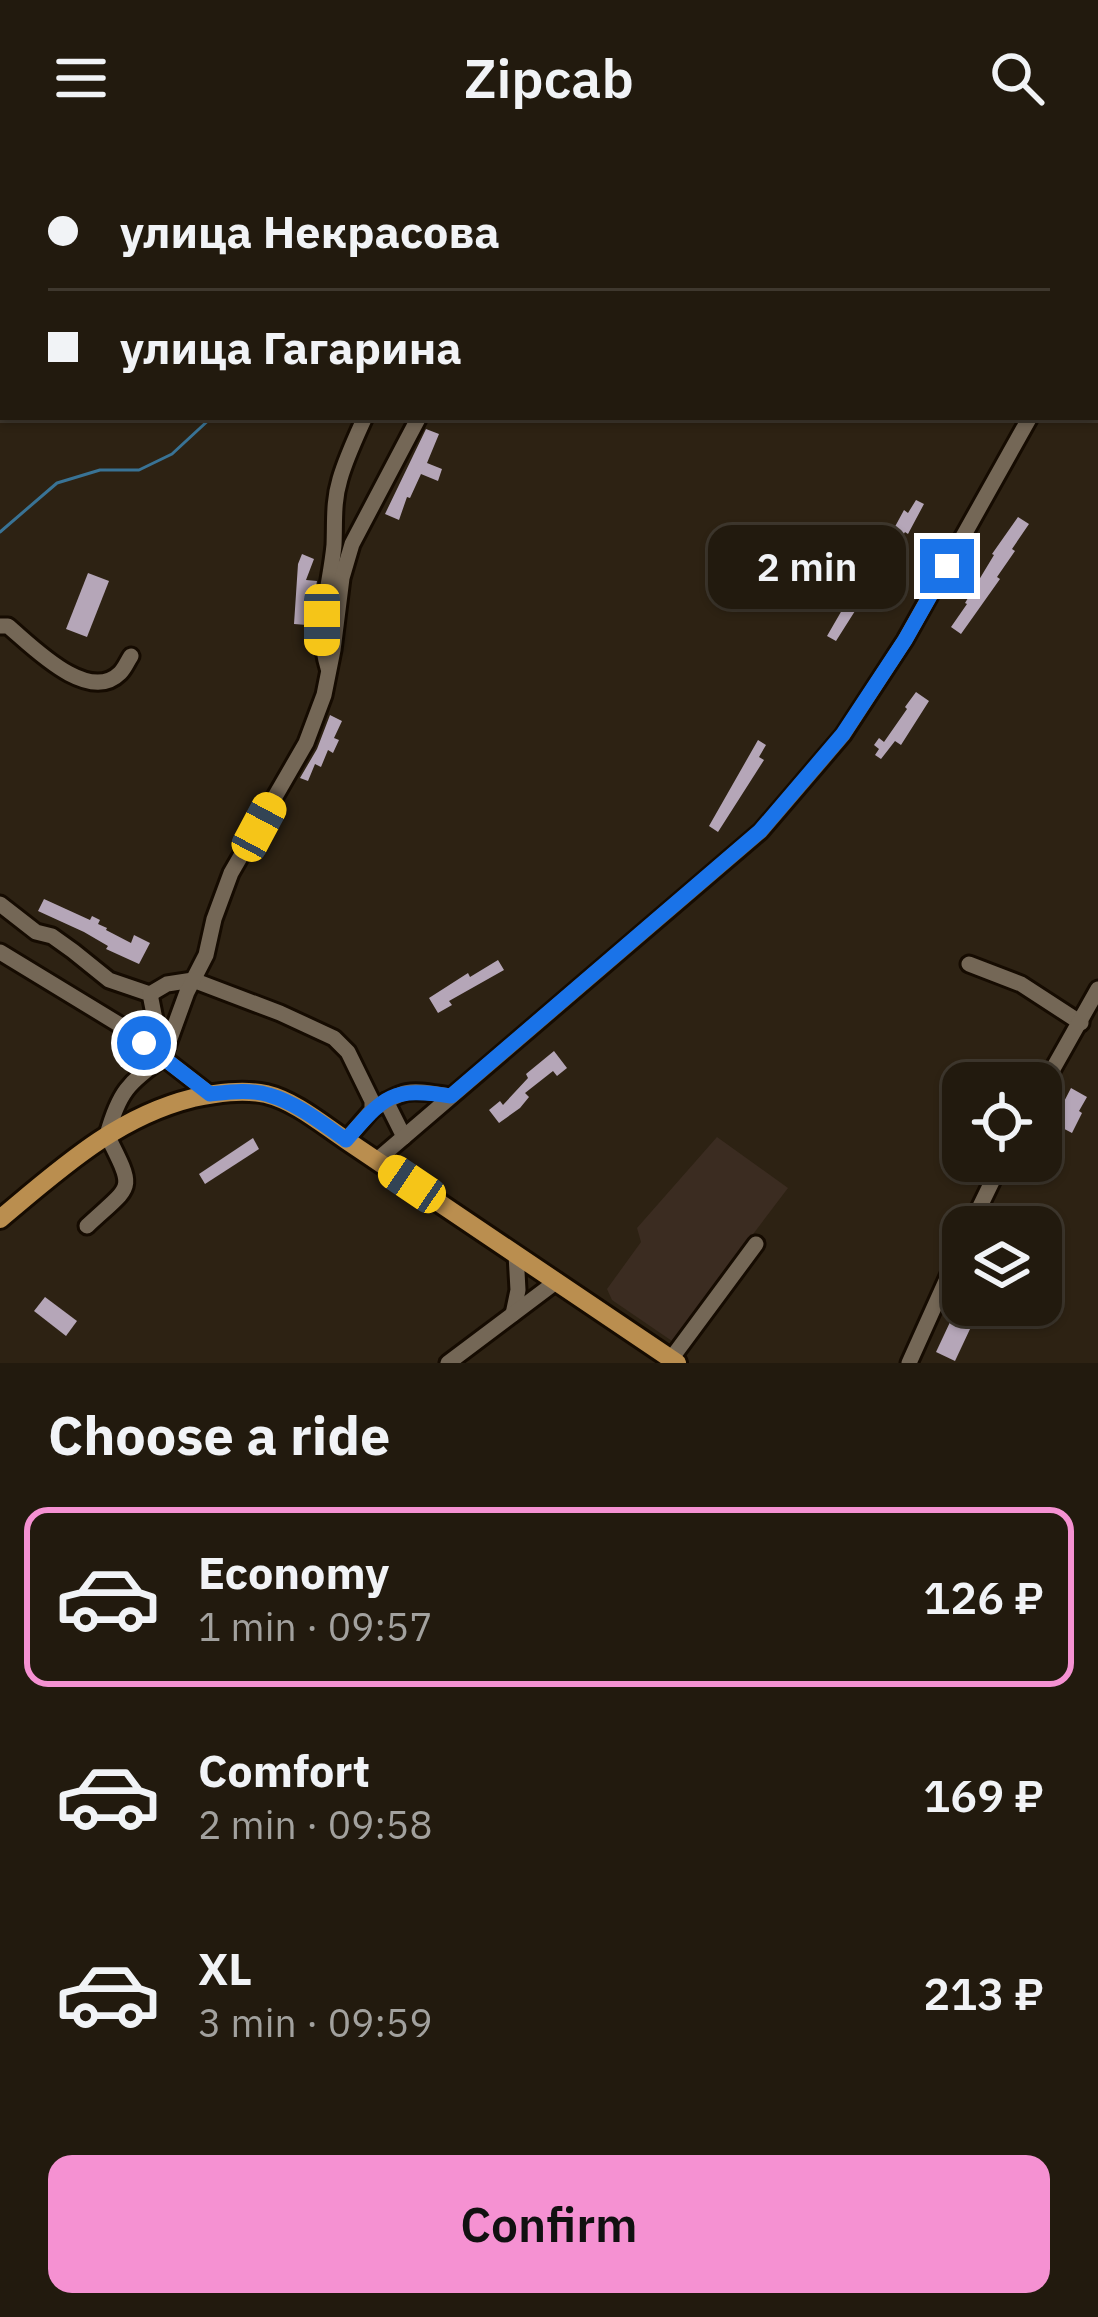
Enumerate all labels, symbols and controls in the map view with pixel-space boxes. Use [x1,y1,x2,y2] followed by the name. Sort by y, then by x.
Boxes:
[464,43,634,113] text: Zipcab
[48,45,114,111] icon: menu
[984,45,1050,111] icon: search
[120,202,500,260] text: улица Некрасова
[120,318,462,376] text: улица Гагарина
[707,524,905,608] callout: 2 min
[920,539,974,593] route end
[757,541,857,592] text: 2 min
[304,584,340,656] car
[226,787,292,867] car
[117,1016,171,1070] route start
[942,1062,1062,1326] map controls
[942,1062,1062,1182] button: locate
[372,1149,452,1219] car
[942,1206,1062,1326] button: layers
[48,1400,390,1470] text: Choose a ride
[54,1543,162,1651] icon: car
[198,1543,389,1601] text: Economy
[923,1568,1044,1626] text: 126 ₽
[198,1601,433,1652] text: 1 min · 09:57
[54,1741,162,1849] icon: car
[198,1741,370,1799] text: Comfort
[923,1766,1044,1824] text: 169 ₽
[198,1799,433,1850] text: 2 min · 09:58
[54,1939,162,2047] icon: car
[198,1939,252,1997] text: XL
[923,1964,1044,2022] text: 213 ₽
[198,1997,433,2048] text: 3 min · 09:59
[48,2155,1050,2293] button: Confirm

